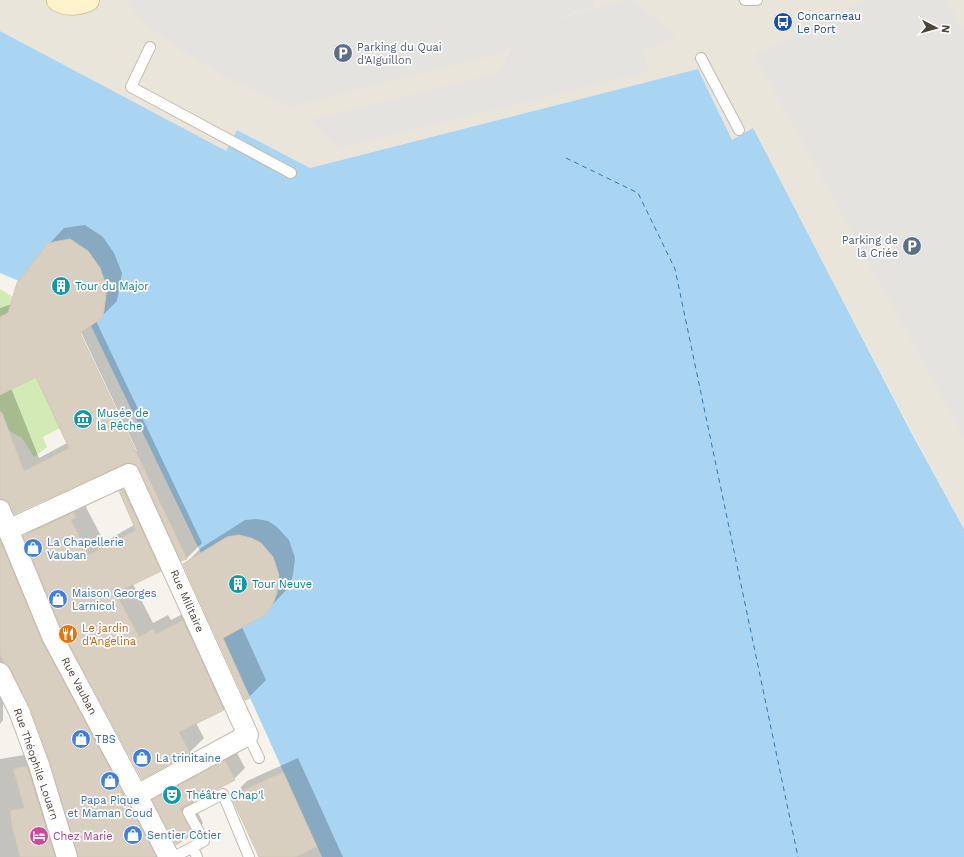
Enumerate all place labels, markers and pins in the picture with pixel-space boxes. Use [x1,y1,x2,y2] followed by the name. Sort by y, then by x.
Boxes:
[797,10,861,36] place label: Concarneau Le Port
[772,11,794,33] bus stop icon: Concarneau Le Port
[357,41,442,67] place label: Parking du Quai d'AIguillon
[332,42,354,64] parking icon: Parking du Quai d'AIguillon
[842,234,898,260] place label: Parking de la Criée
[901,235,923,257] parking icon: Parking de la Criée
[50,275,72,297] building icon: Tour du Major
[75,280,149,293] place label: Tour du Major
[97,407,149,433] place label: Musée de la Pêche
[72,408,94,430] museum icon: Musée de la Pêche
[47,536,124,562] place label: La Chapellerie Vauban
[22,537,44,559] shop icon: La Chapellerie Vauban
[227,573,249,595] building icon: Tour Neuve
[252,578,312,591] place label: Tour Neuve
[72,587,157,613] place label: Maison Georges Larnicol
[47,588,69,610] shop icon: Maison Georges Larnicol
[82,622,136,648] place label: Le jardin d'Angelina
[57,623,79,645] restaurant icon: Le jardin d'Angelina
[70,728,92,750] shop icon: TBS
[95,733,116,746] place label: TBS
[131,747,153,769] shop icon: La trinitaine
[156,752,221,765] place label: La trinitaine
[99,770,121,792] shop icon: Papa Pique et Maman Coud
[161,784,183,806] theatre icon: Théâtre Chap'l
[186,789,264,802] place label: Théâtre Chap'l
[67,794,153,820] place label: Papa Pique et Maman Coud
[122,824,144,846] shop icon: Sentier Côtier
[28,825,50,847] hotel icon: Chez Marie
[147,829,222,842] place label: Sentier Côtier
[53,830,113,843] place label: Chez Marie

